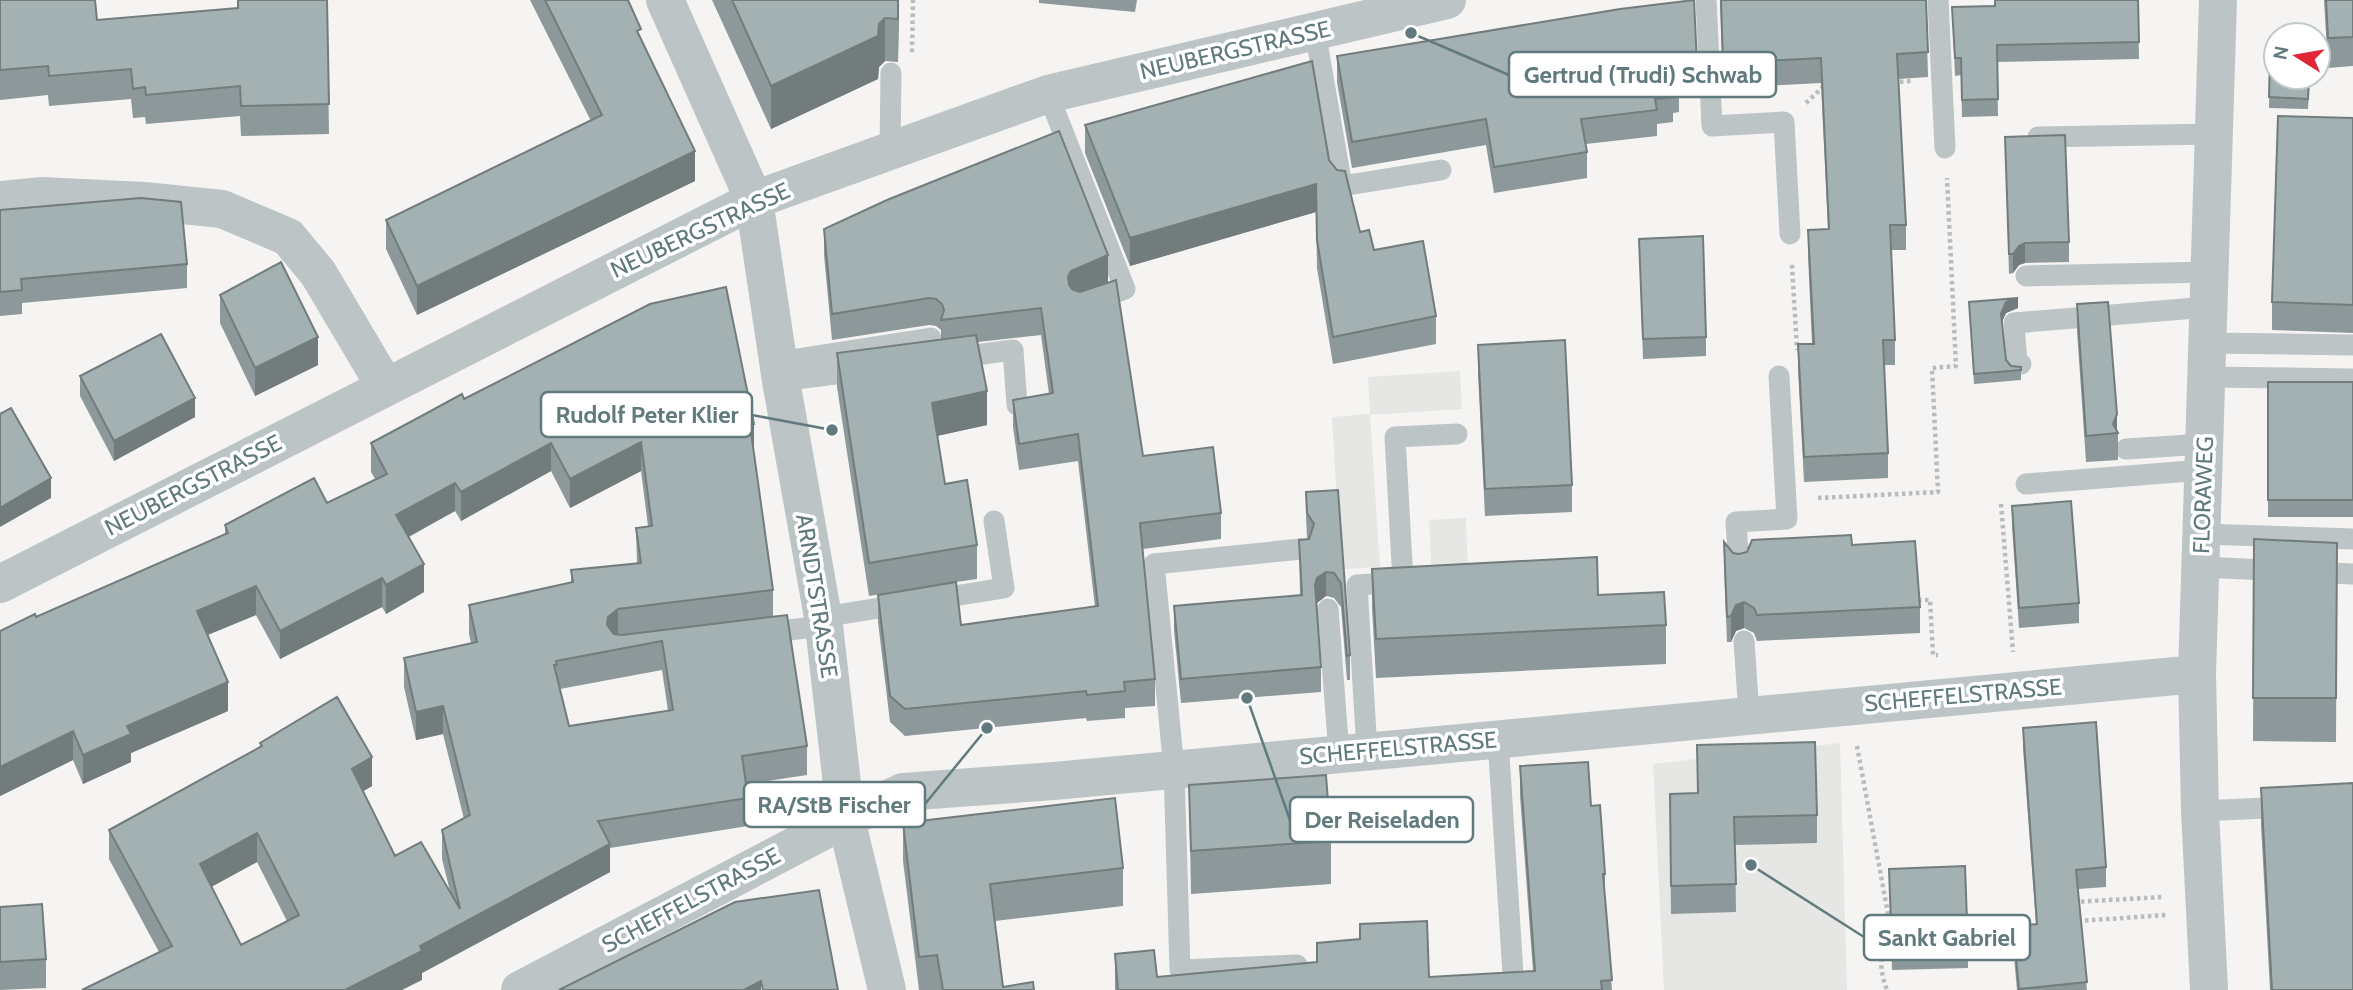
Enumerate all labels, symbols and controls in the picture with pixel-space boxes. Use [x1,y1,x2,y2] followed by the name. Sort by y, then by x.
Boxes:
[1137,14,1333,86] street label: NEUBERGSTRASSE
[2262,21,2332,91] north arrow
[2268,44,2293,62] text: N
[1509,52,1776,97] callout: Gertrud (Trudi) Schwab
[1524,60,1763,89] text: Gertrud (Trudi) Schwab
[606,176,794,284] street label: NEUBERGSTRASSE
[541,392,752,437] callout: Rudolf Peter Klier
[556,400,738,429] text: Rudolf Peter Klier
[100,428,286,542] street label: NEUBERGSTRASSE
[2187,436,2219,554] street label: FLORAWEG
[790,512,844,680] street label: ARNDTSTRASSE
[1863,672,2063,718] street label: SCHEFFELSTRASSE
[1298,725,1498,771] street label: SCHEFFELSTRASSE
[744,782,925,827] callout: RA/StB Fischer
[757,790,911,819] text: RA/StB Fischer
[1290,797,1473,842] callout: Der Reiseladen
[1304,805,1460,834] text: Der Reiseladen
[597,841,785,959] street label: SCHEFFELSTRASSE
[1864,915,2030,960] callout: Sankt Gabriel
[1878,923,2016,952] text: Sankt Gabriel

